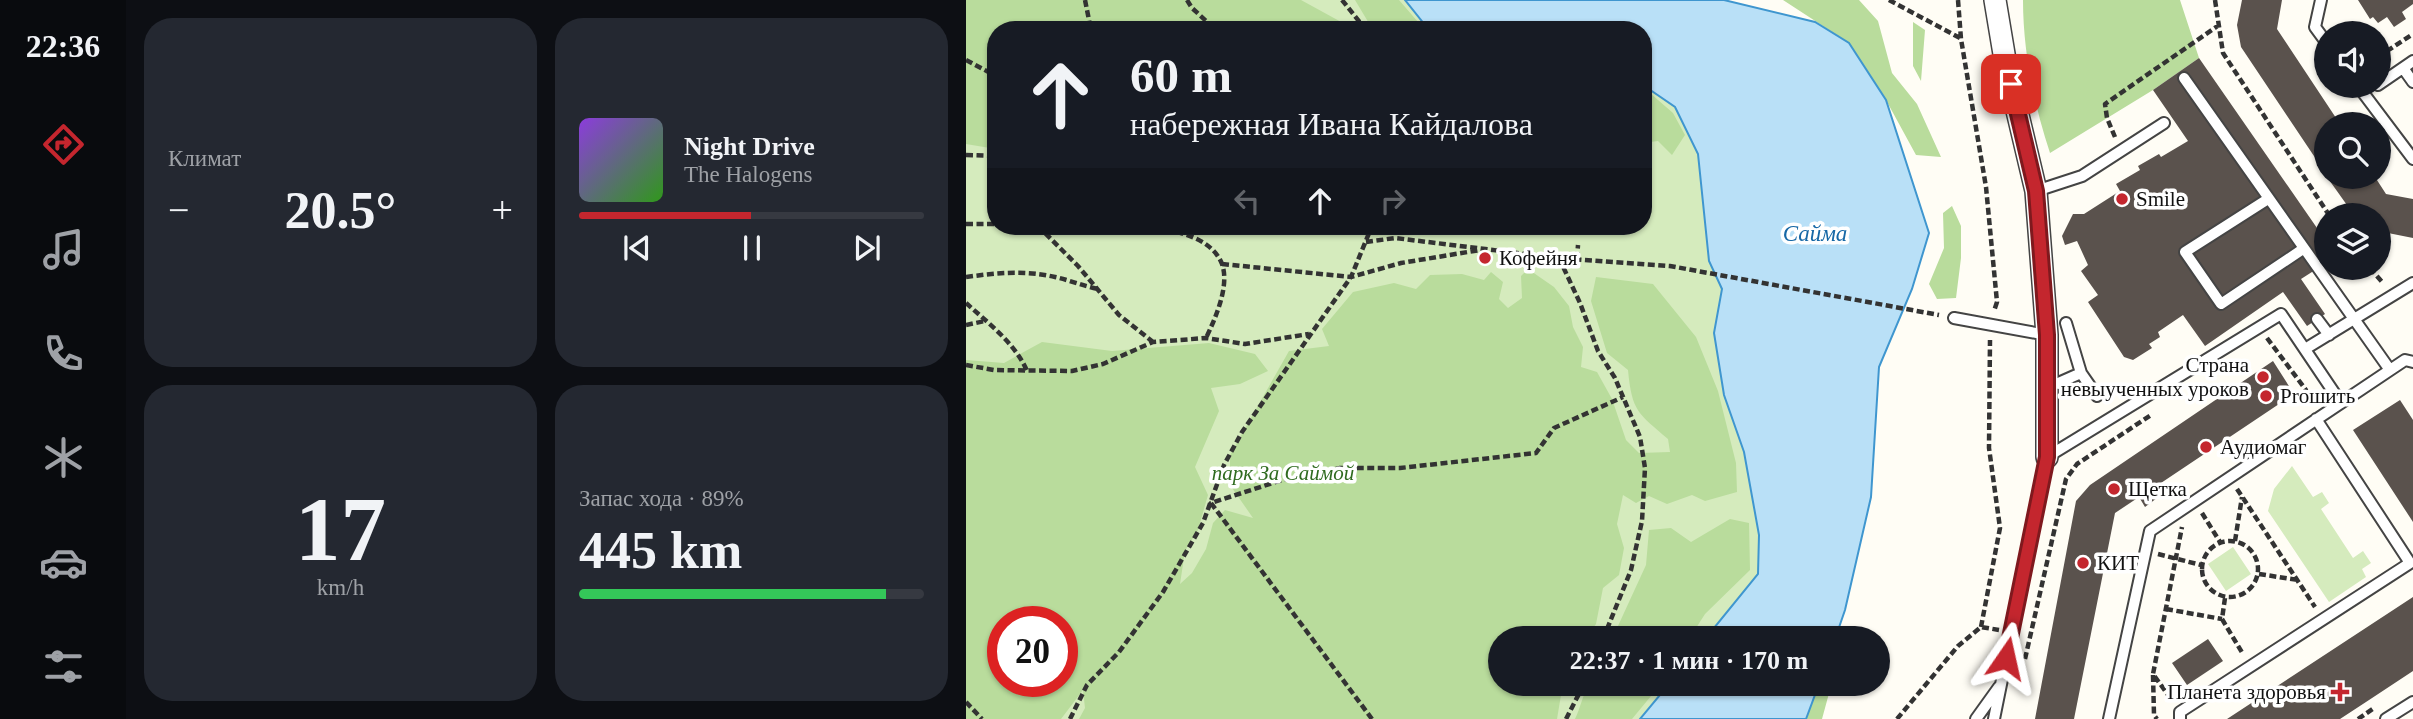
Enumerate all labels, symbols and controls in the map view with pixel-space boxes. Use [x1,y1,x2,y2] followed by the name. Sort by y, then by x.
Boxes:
[2314,21,2391,280] map controls
[2314,21,2391,98] button: sound
[26,28,100,64] text: 22:36
[1130,48,1232,103] text: 60 m
[1015,49,1106,140] icon: ahead
[1981,54,2041,114] pin
[1992,65,2030,103] icon: arrive
[1130,106,1533,142] text: набережная Ивана Кайдалова
[2314,112,2391,189] button: search
[39,120,88,169] icon: directions
[684,132,815,161] text: Night Drive
[168,146,241,171] text: Климат
[684,162,812,187] text: The Halogens
[285,182,396,239] text: 20.5°
[1228,182,1266,220] icon: left
[1301,182,1339,220] icon: ahead
[1374,182,1412,220] icon: right
[2136,187,2185,211] place label: Smile
[168,189,189,231] text: −
[492,189,513,231] text: +
[2114,191,2130,207] marker: Smile
[2314,203,2391,280] button: layers
[1783,221,1847,246] water label: Сайма
[39,225,88,274] icon: music
[618,229,656,267] icon: previous
[733,229,771,267] icon: pause
[848,229,886,267] icon: next
[1499,246,1578,270] place label: Кофейня
[1477,250,1493,266] marker: Кофейня
[39,329,88,378] icon: phone
[2061,353,2250,401] place label: Страна невыученных уроков
[2255,369,2271,385] marker: Страна невыученных уроков
[2280,384,2355,408] place label: Proшить
[2258,388,2274,404] marker: Proшить
[39,433,88,482] icon: climate
[2220,435,2307,459] place label: Аудиомаг
[2198,439,2214,455] marker: Аудиомаг
[1212,461,1355,485] park label: парк За Саймой
[2128,477,2188,501] place label: Щетка
[295,479,386,580] text: 17
[2106,481,2122,497] marker: Щетка
[579,486,744,511] text: Запас хода · 89%
[579,522,742,579] text: 445 km
[39,538,88,587] icon: car
[2097,551,2139,575] place label: КИТ
[2075,555,2091,571] marker: КИТ
[317,575,364,600] text: km/h
[987,606,1078,697] speed limit sign: 20
[1969,621,2043,695] position arrow
[39,642,88,691] icon: filters
[1570,646,1808,675] text: 22:37 · 1 мин · 170 m
[2167,680,2326,704] place label: Планета здоровья
[2332,684,2348,700] marker: Планета здоровья

